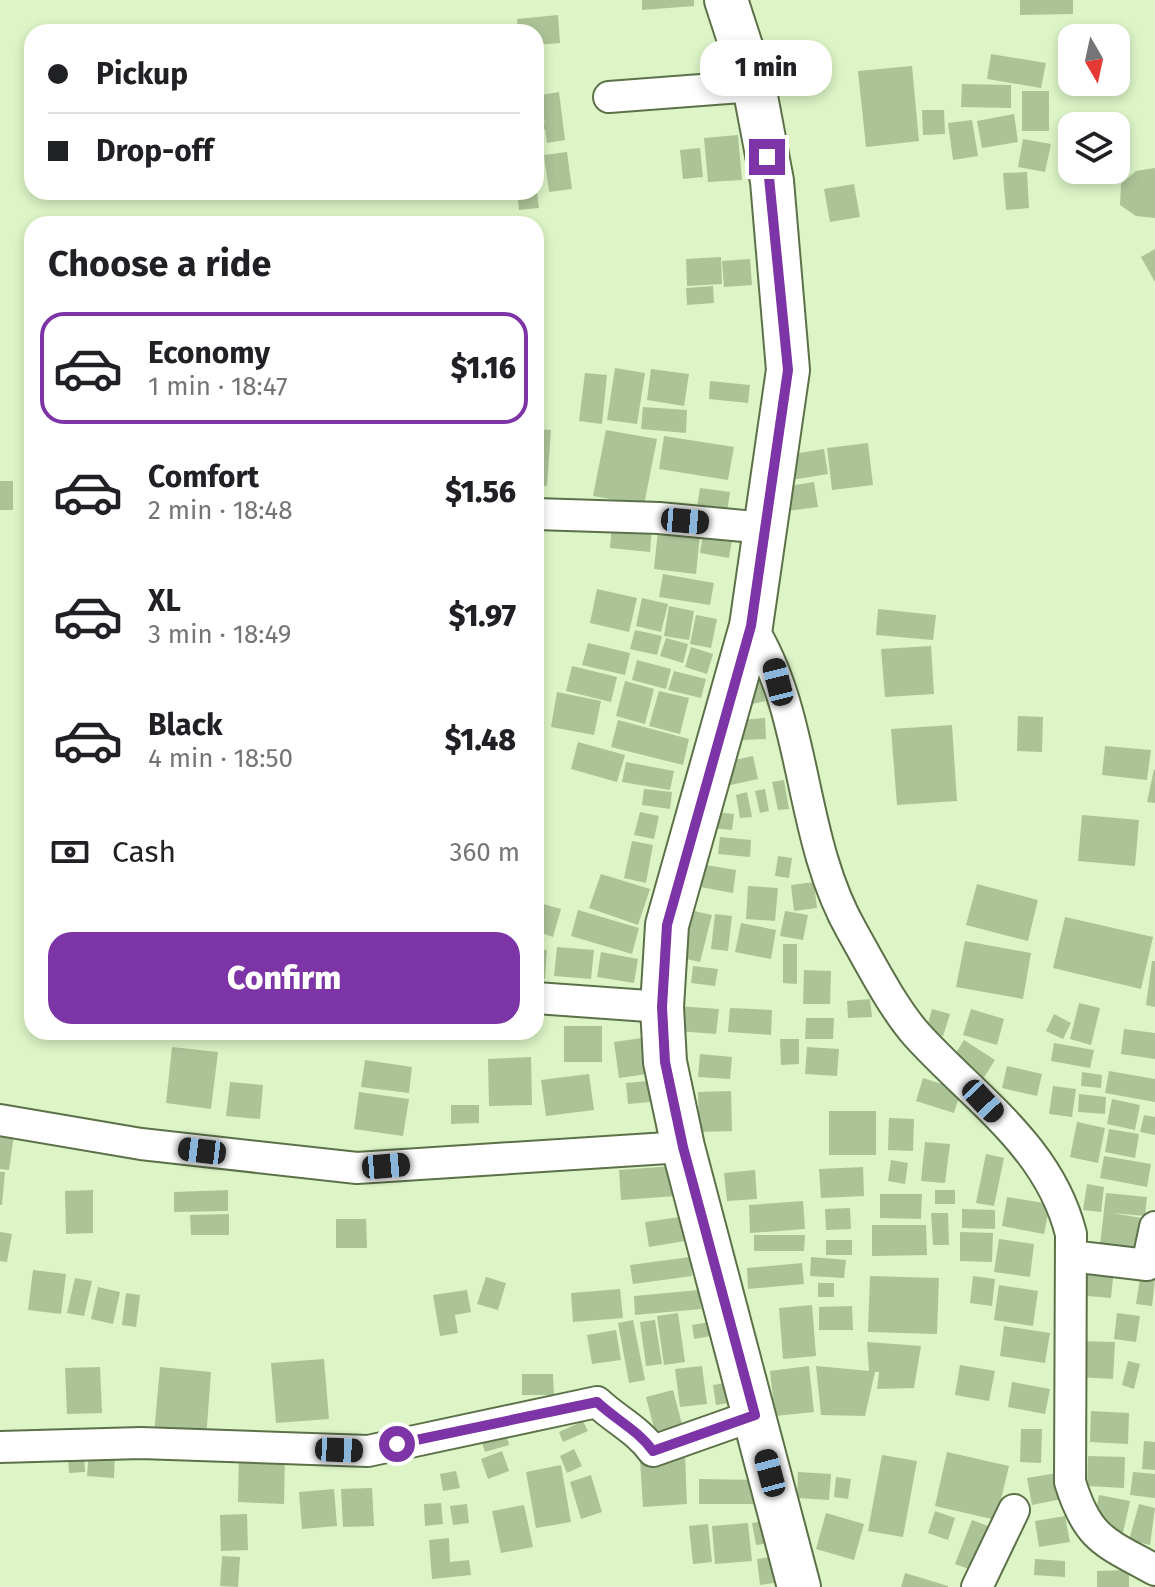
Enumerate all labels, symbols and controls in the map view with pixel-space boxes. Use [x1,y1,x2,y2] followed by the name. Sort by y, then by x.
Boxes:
[1058,24,1130,96] north arrow
[1058,24,1130,184] map controls
[701,41,833,97] callout: 1 min
[735,52,797,83] text: 1 min
[96,56,188,92] text: Pickup
[1058,112,1130,184] button: layers
[96,133,213,169] text: Drop-off
[749,139,785,175] route end
[48,242,271,286] text: Choose a ride
[52,332,124,404] icon: car
[148,335,270,371] text: Economy
[451,350,516,386] text: $1.16
[148,371,287,402] text: 1 min · 18:47
[52,456,124,528] icon: car
[148,459,259,495] text: Comfort
[445,474,516,510] text: $1.56
[148,495,292,526] text: 2 min · 18:48
[660,507,710,535] car
[52,580,124,652] icon: car
[148,583,181,619] text: XL
[449,598,516,634] text: $1.97
[148,619,291,650] text: 3 min · 18:49
[761,656,795,708] car
[52,704,124,776] icon: car
[148,707,223,743] text: Black
[445,722,516,758] text: $1.48
[148,743,293,774] text: 4 min · 18:50
[48,830,92,874] icon: cash
[112,834,176,870] text: Cash
[449,837,520,868] text: 360 m
[48,932,520,1024] button: Confirm
[958,1075,1008,1127] car
[177,1136,227,1166] car
[361,1152,411,1180] car
[379,1426,415,1462] route start
[315,1437,363,1463] car
[752,1447,788,1499] car

